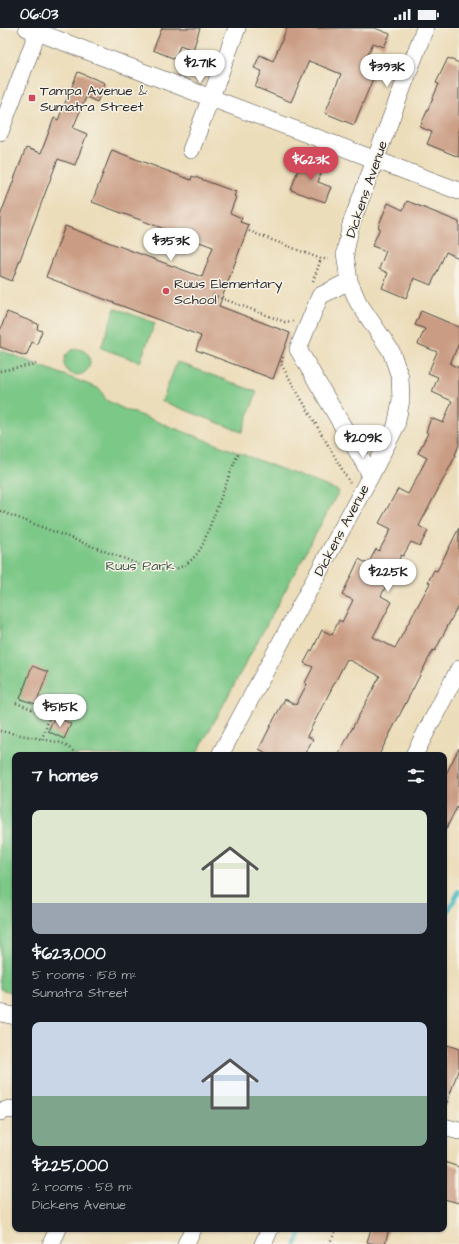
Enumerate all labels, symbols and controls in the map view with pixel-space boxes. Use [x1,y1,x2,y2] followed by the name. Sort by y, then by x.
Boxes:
[20,4,58,25] text: 06:03
[172,50,228,84] pin: $271K
[184,54,216,72] text: $271K
[359,54,415,88] pin: $393K
[369,58,405,76] text: $393K
[40,81,148,117] place label: Tampa Avenue & Sumatra Street
[27,93,37,103] marker: Tampa Avenue & Sumatra Street
[341,138,393,240] street label: Dickens Avenue
[283,147,339,181] pin: $623K
[292,151,330,169] text: $623K
[143,228,199,262] pin: $353K
[152,232,190,250] text: $353K
[174,274,283,310] place label: Ruus Elementary School
[161,286,171,296] marker: Ruus Elementary School
[335,425,391,459] pin: $209K
[344,429,382,447] text: $209K
[309,481,375,580] street label: Dickens Avenue
[105,556,175,576] park label: Ruus Park
[360,559,416,593] pin: $225K
[368,563,408,581] text: $225K
[32,694,88,728] pin: $515K
[42,698,78,716] text: $515K
[32,764,98,788] text: 7 homes
[405,765,427,787] icon: filters
[194,836,266,908] icon: home
[32,942,106,966] text: $623,000
[32,966,137,984] text: 5 rooms · 158 m²
[32,984,128,1002] text: Sumatra Street
[194,1048,266,1120] icon: home
[32,1154,108,1178] text: $225,000
[32,1178,133,1196] text: 2 rooms · 58 m²
[32,1196,126,1214] text: Dickens Avenue

